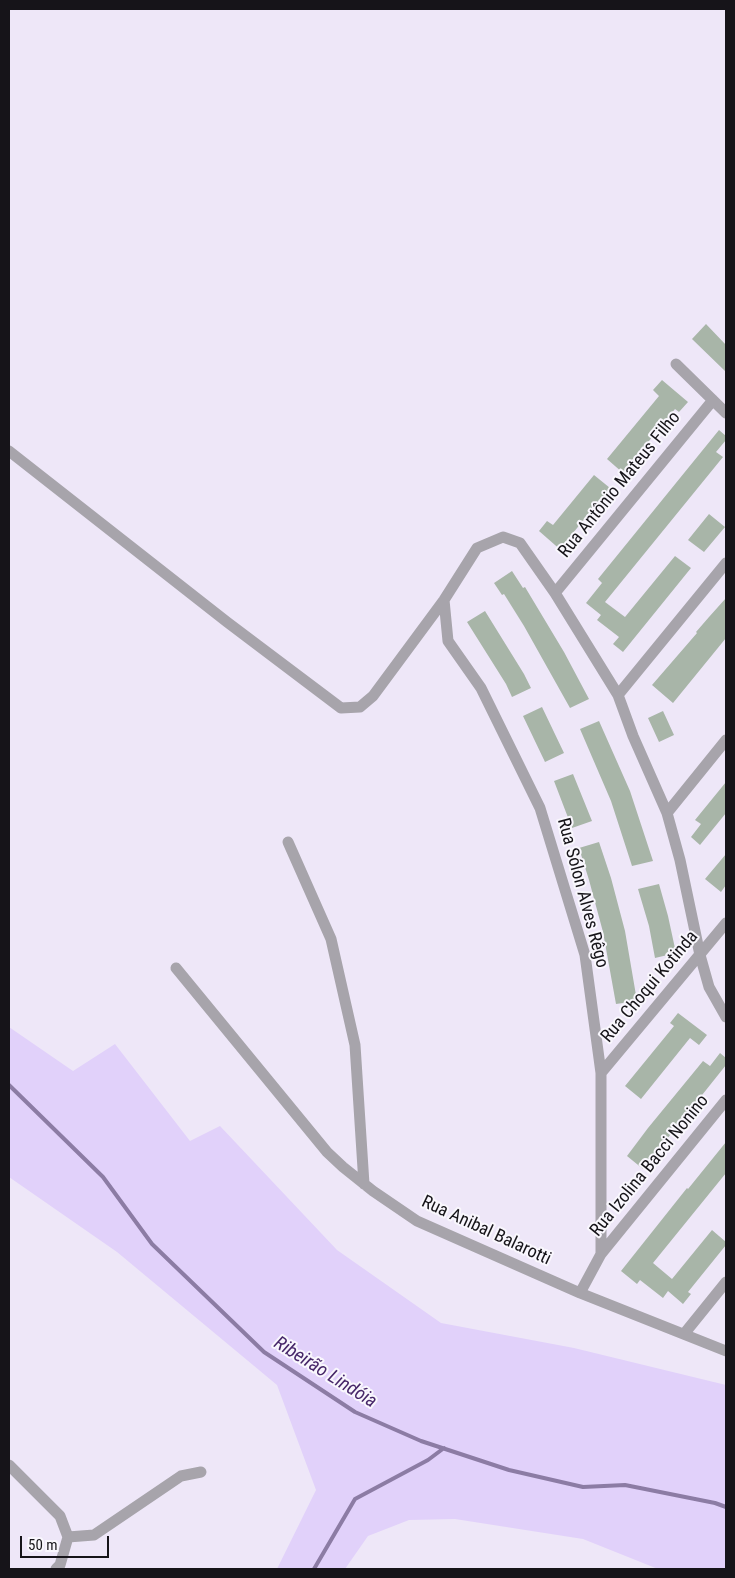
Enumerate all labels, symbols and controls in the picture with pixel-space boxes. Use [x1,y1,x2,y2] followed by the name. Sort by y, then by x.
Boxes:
[554,407,686,563] street label: Rua Antônio Mateus Filho
[552,816,612,970] street label: Rua Sólon Alves Rêgo
[597,927,703,1047] street label: Rua Choqui Kotinda
[586,1091,714,1241] street label: Rua Izolina Bacci Nonino
[418,1192,554,1270] street label: Rua Anibal Balarotti
[269,1332,381,1414] water label: Ribeirão Lindóia
[22,1526,111,1558] scale bar
[28,1536,58,1554] text: 50 m

